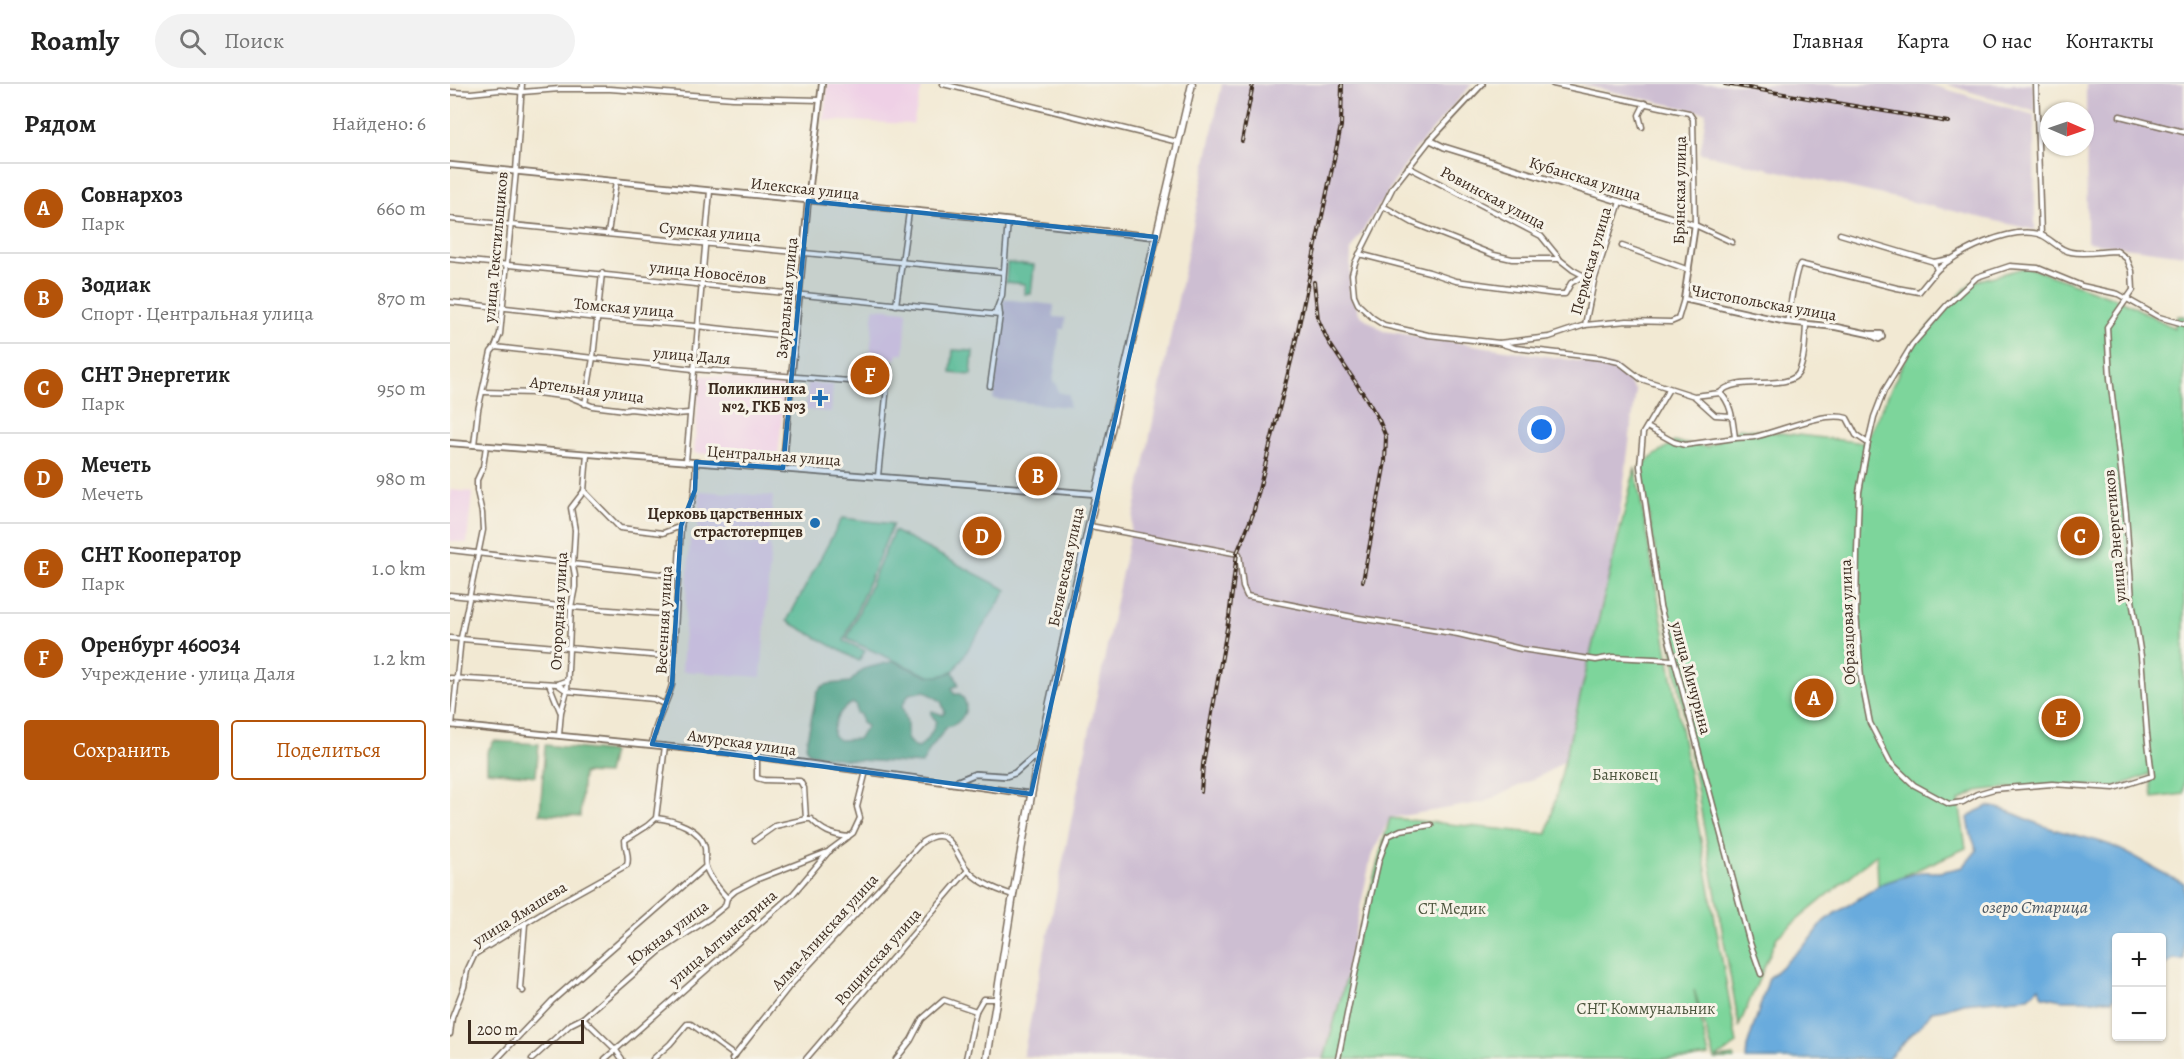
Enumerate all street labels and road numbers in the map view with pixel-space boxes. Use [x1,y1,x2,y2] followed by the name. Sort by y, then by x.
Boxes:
[1668,135,1692,245] street label: Брянская улица
[1526,152,1644,207] street label: Кубанская улица
[1436,161,1550,235] street label: Ровинская улица
[478,171,514,324] street label: улица Текстильщиков
[749,172,861,206] street label: Илекская улица
[1565,204,1617,318] street label: Пермская улица
[658,217,762,247] street label: Сумская улица
[771,236,803,360] street label: Зауральная улица
[648,256,767,290] street label: улица Новосёлов
[1690,279,1839,327] street label: Чистопольская улица
[573,293,676,323] street label: Томская улица
[652,342,732,370] street label: улица Даля
[527,371,646,409] street label: Артельная улица
[706,440,842,472] street label: Центральная улица
[2098,469,2132,604] street label: улица Энергетиков
[1043,505,1090,629] street label: Беляевская улица
[545,551,573,671] street label: Огородная улица
[1835,558,1861,685] street label: Образцовая улица
[650,564,678,675] street label: Весенняя улица
[1665,618,1717,738] street label: улица Мичурина
[685,724,798,762] street label: Амурская улица
[766,869,884,996] street label: Алма-Атинская улица
[468,876,572,952] street label: улица Ямашева
[663,884,782,992] street label: улица Алтынсарина
[623,895,714,971] street label: Южная улица
[830,903,927,1010] street label: Рощинская улица

